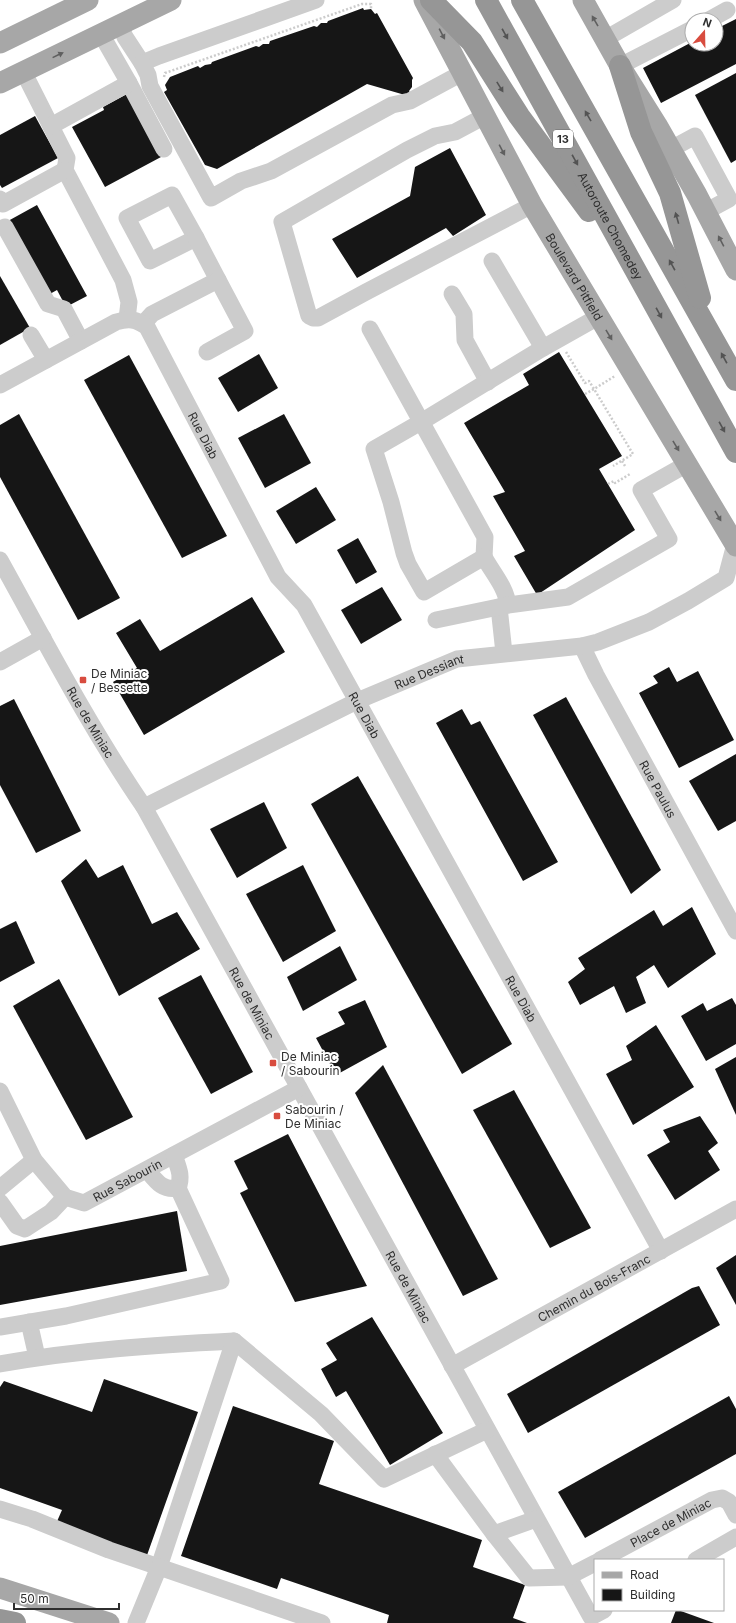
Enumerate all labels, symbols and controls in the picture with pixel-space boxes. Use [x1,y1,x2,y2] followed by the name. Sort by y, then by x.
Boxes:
[684,12,724,52] north arrow
[591,15,598,27] one-way arrow
[701,15,714,31] text: N
[501,28,508,40] one-way arrow
[439,29,445,40] one-way arrow
[53,51,64,58] one-way arrow
[497,81,504,92] one-way arrow
[584,110,591,122] one-way arrow
[553,130,573,148] road number: 13
[499,144,506,156] one-way arrow
[571,154,578,166] one-way arrow
[575,169,647,282] street label: Autoroute Chomedey
[674,211,680,223] one-way arrow
[543,230,607,323] street label: Boulevard Pitfield
[717,235,724,247] one-way arrow
[668,259,675,271] one-way arrow
[656,307,663,319] one-way arrow
[606,329,613,341] one-way arrow
[720,352,727,364] one-way arrow
[185,409,222,461] street label: Rue Diab
[719,421,725,433] one-way arrow
[673,440,680,452] one-way arrow
[715,510,722,522] one-way arrow
[392,651,465,692] street label: Rue Dessiant
[91,666,148,695] place label: De Miniac / Bessette
[78,675,88,685] marker: De Miniac / Bessette
[64,684,118,761] street label: Rue de Miniac
[346,689,384,741] street label: Rue Diab
[637,758,680,820] street label: Rue Paulus
[226,964,278,1042] street label: Rue de Miniac
[503,973,540,1024] street label: Rue Diab
[281,1049,339,1078] place label: De Miniac / Sabourin
[268,1058,278,1068] marker: De Miniac / Sabourin
[285,1102,344,1131] place label: Sabourin / De Miniac
[272,1111,282,1121] marker: Sabourin / De Miniac
[90,1155,164,1204] street label: Rue Sabourin
[383,1248,435,1326] street label: Rue de Miniac
[535,1250,653,1325] street label: Chemin du Bois-Franc
[627,1494,714,1550] street label: Place de Miniac
[594,1559,724,1611] legend
[630,1567,659,1582] text: Road
[14,1585,119,1611] scale bar
[630,1587,675,1602] text: Building
[20,1591,49,1606] text: 50 m

